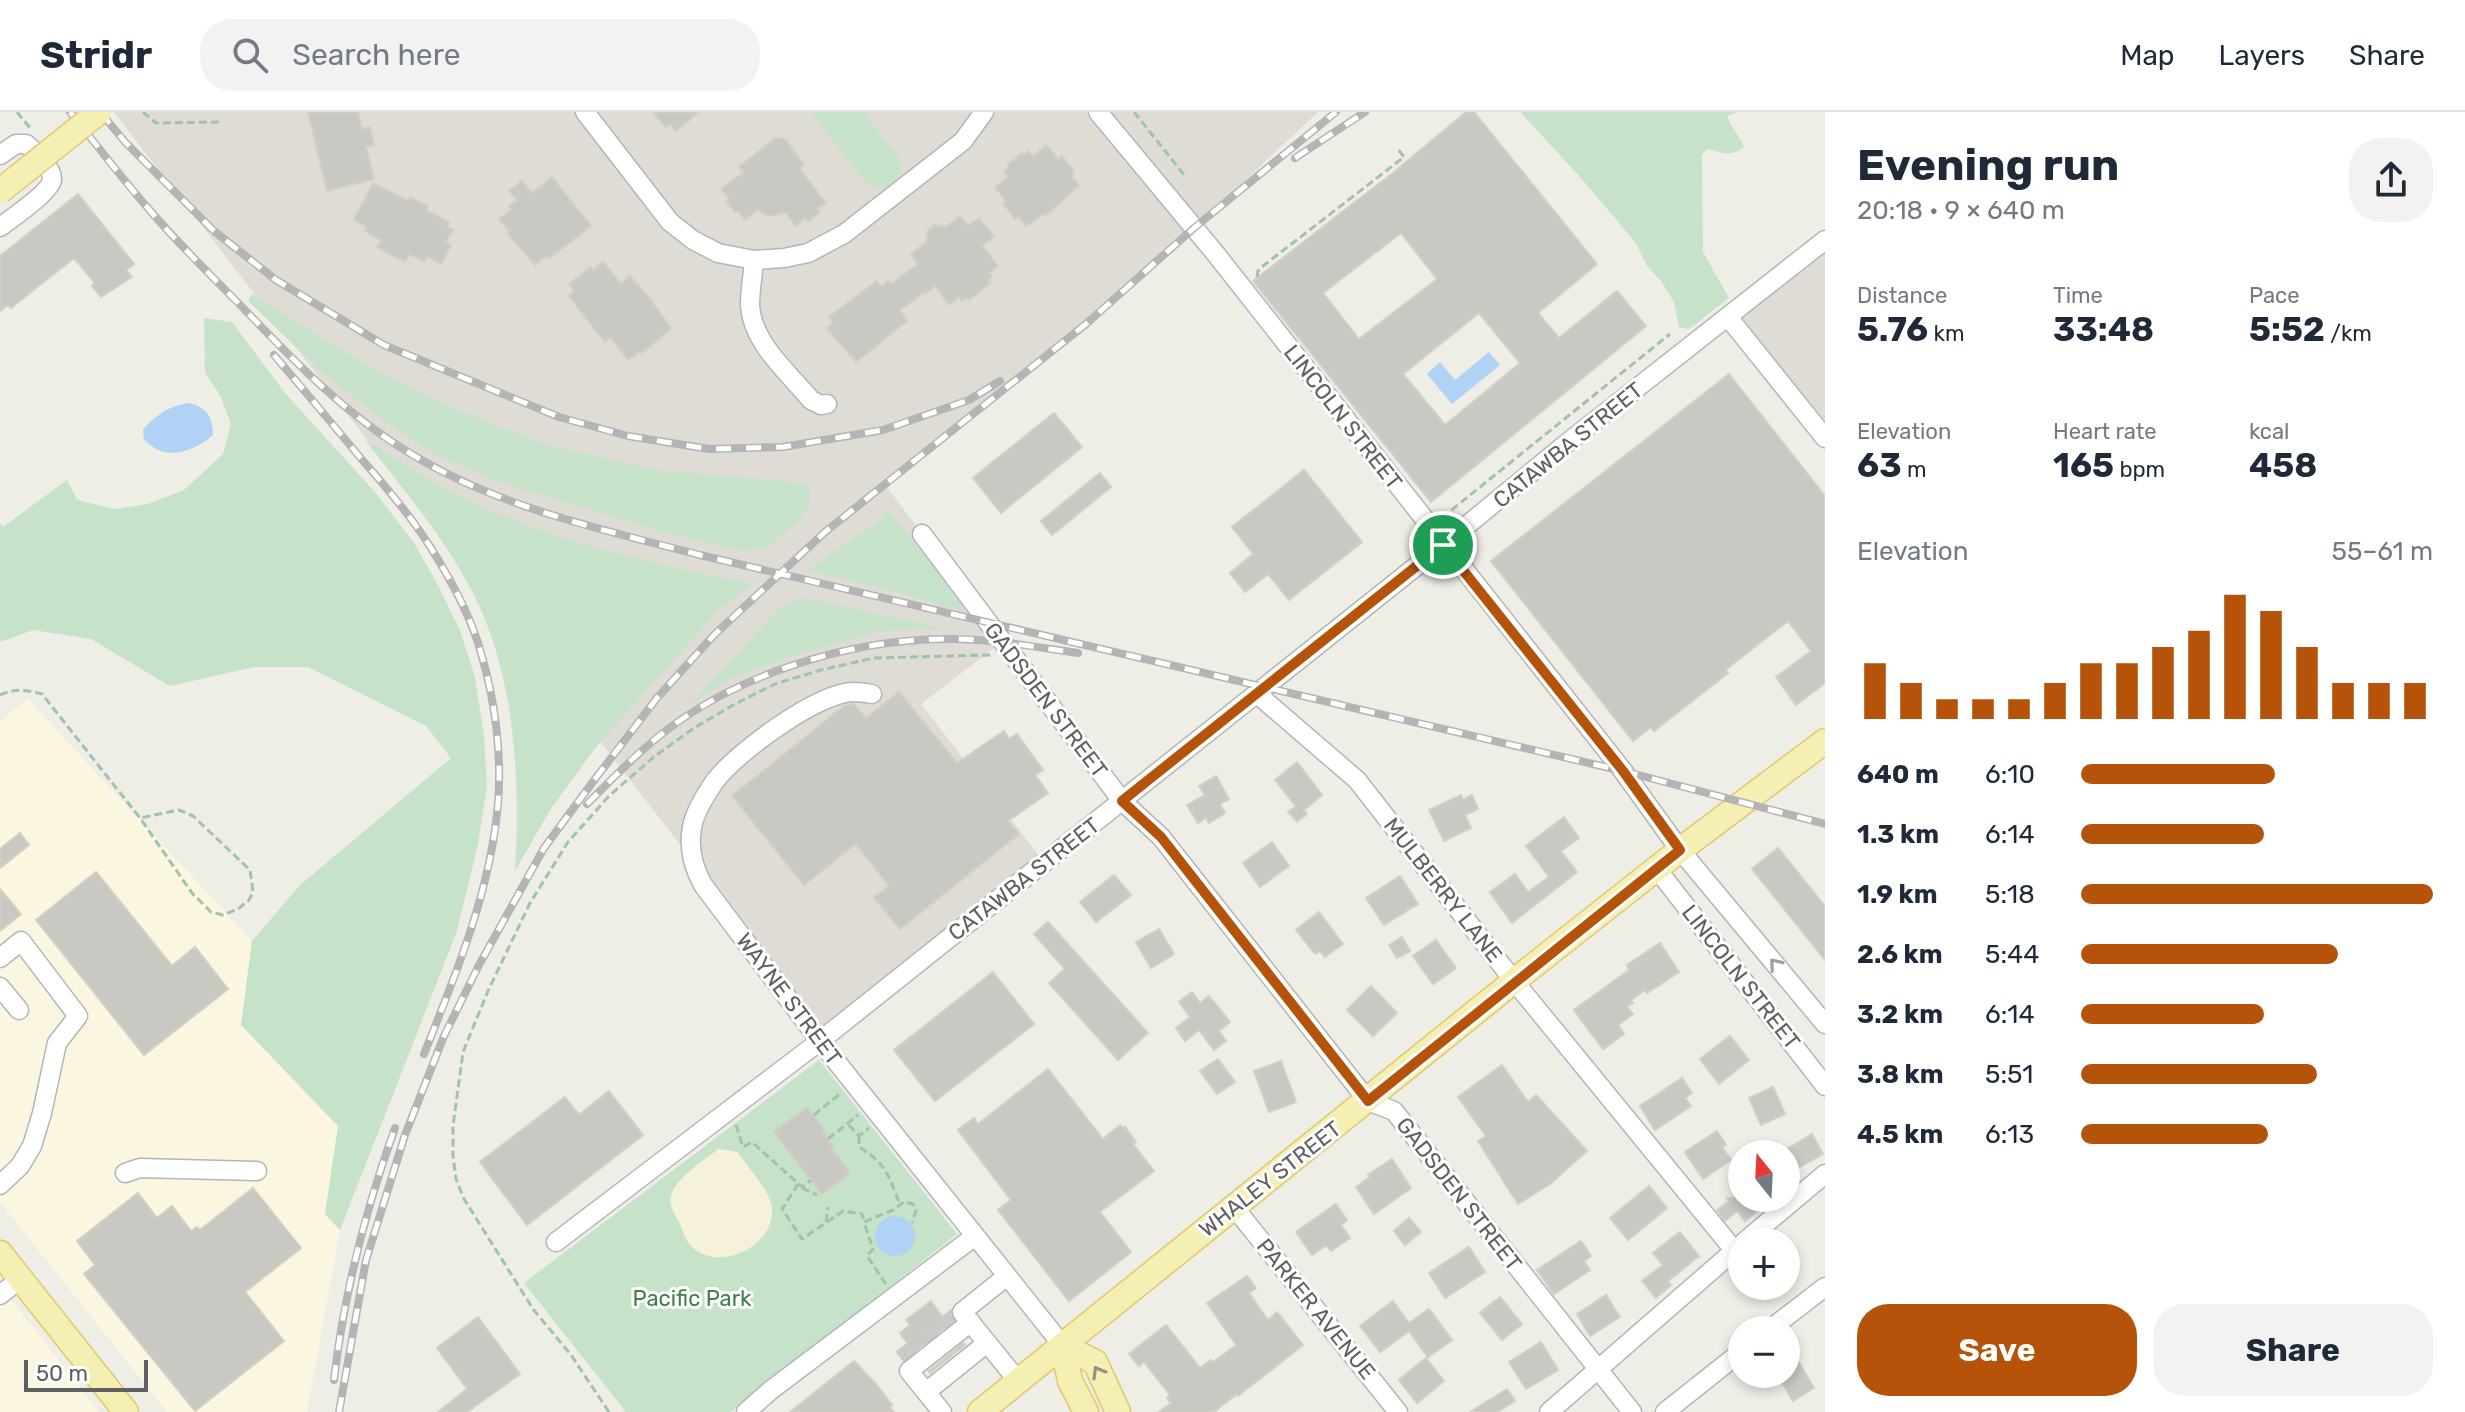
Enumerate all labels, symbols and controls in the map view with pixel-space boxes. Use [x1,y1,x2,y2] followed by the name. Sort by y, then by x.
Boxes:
[200,19,760,91] search box
[40,32,152,78] text: Stridr
[228,33,272,77] icon: search
[292,37,461,73] text: Search here
[2120,39,2175,72] text: Map
[2219,39,2305,72] text: Layers
[2349,39,2425,72] text: Share
[2349,138,2433,222] button: share
[1857,139,2119,191] text: Evening run
[1857,195,2065,226] text: 20:18 · 9 × 640 m
[1857,282,1947,309] text: Distance
[2053,282,2103,309] text: Time
[2249,282,2300,309] text: Pace
[1857,309,1928,350] text: 5.76
[2053,309,2154,350] text: 33:48
[2249,309,2325,350] text: 5:52
[1928,320,1964,347] text: km
[2325,320,2372,347] text: /km
[1278,339,1408,495] street label: LINCOLN STREET
[1488,376,1648,514] street label: CATAWBA STREET
[1857,418,1951,445] text: Elevation
[2053,418,2157,445] text: Heart rate
[2249,418,2289,445] text: kcal
[1857,445,1902,486] text: 63
[2053,445,2114,486] text: 165
[2249,445,2317,486] text: 458
[1902,456,1927,483] text: m
[2114,456,2165,483] text: bpm
[1409,511,1477,579] pin
[1421,523,1465,567] icon: arrive
[1857,536,1968,567] text: Elevation
[2332,536,2433,567] text: 55–61 m
[979,617,1113,783] street label: GADSDEN STREET
[1857,759,1939,790] text: 640 m
[1985,759,2035,790] text: 6:10
[943,811,1105,946] street label: CATAWBA STREET
[1378,812,1508,968] street label: MULBERRY LANE
[1857,819,1939,850] text: 1.3 km
[1985,819,2035,850] text: 6:14
[1857,879,1938,910] text: 1.9 km
[1985,879,2035,910] text: 5:18
[1676,899,1806,1055] street label: LINCOLN STREET
[731,928,848,1071] street label: WAYNE STREET
[1857,939,1943,970] text: 2.6 km
[1985,939,2039,970] text: 5:44
[1770,959,1785,973] one-way arrow
[1857,999,1943,1030] text: 3.2 km
[1985,999,2035,1030] text: 6:14
[1857,1059,1944,1090] text: 3.8 km
[1985,1059,2033,1090] text: 5:51
[1391,1112,1528,1276] street label: GADSDEN STREET
[1194,1115,1347,1243] street label: WHALEY STREET
[1857,1119,1943,1150] text: 4.5 km
[1985,1119,2034,1150] text: 6:13
[1728,1140,1800,1212] north arrow
[1728,1140,1800,1388] map controls
[1728,1228,1800,1300] button: +
[1251,1233,1381,1385] street label: PARKER AVENUE
[633,1285,752,1312] park label: Pacific Park
[1857,1304,2137,1396] button: Save
[2153,1304,2433,1396] button: Share
[1728,1316,1800,1388] button: −
[24,1356,148,1392] scale bar
[36,1360,88,1387] text: 50 m
[1092,1366,1108,1381] one-way arrow

